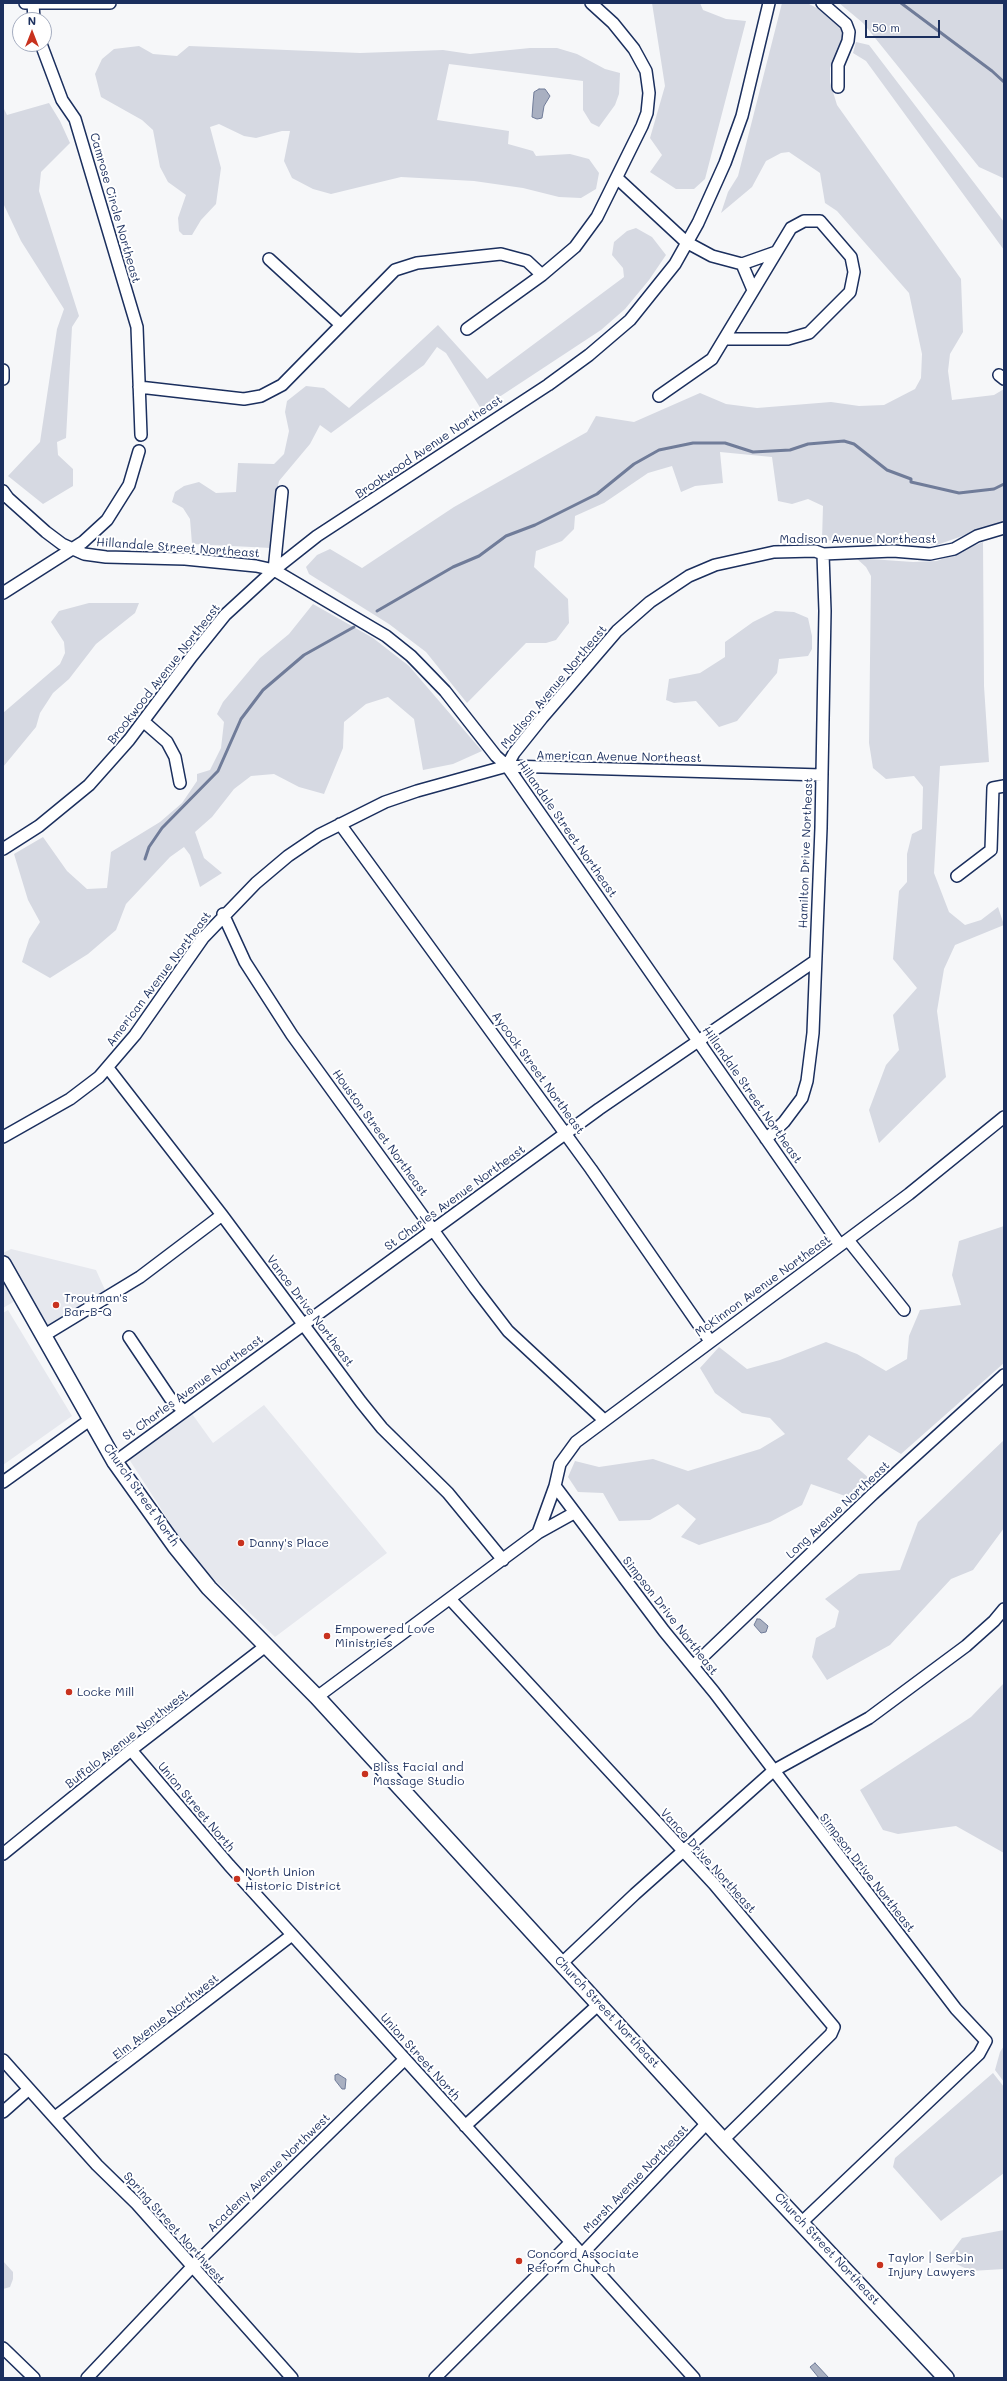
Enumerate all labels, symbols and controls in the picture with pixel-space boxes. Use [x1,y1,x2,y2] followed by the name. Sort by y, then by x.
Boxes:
[12,12,52,52] north arrow
[867,12,942,38] scale bar
[28,13,36,28] text: N
[872,19,900,35] text: 50 m
[87,131,143,285] street label: Camrose Circle Northeast
[353,392,505,502] street label: Brookwood Avenue Northeast
[779,532,937,546] street label: Madison Avenue Northeast
[96,535,260,561] street label: Hillandale Street Northeast
[105,601,223,747] street label: Brookwood Avenue Northeast
[498,622,610,752] street label: Madison Avenue Northeast
[536,748,702,766] street label: American Avenue Northeast
[514,758,620,900] street label: Hillandale Street Northeast
[796,777,816,929] street label: Hamilton Drive Northeast
[103,909,215,1049] street label: American Avenue Northeast
[489,1009,587,1137] street label: Aycock Street Northeast
[699,1024,805,1166] street label: Hillandale Street Northeast
[329,1067,431,1199] street label: Houston Street Northeast
[382,1142,528,1254] street label: St Charles Avenue Northeast
[692,1232,834,1340] street label: McKinnon Avenue Northeast
[263,1252,357,1370] street label: Vance Drive Northeast
[64,1291,128,1319] place label: Troutman's Bar-B-Q
[51,1300,61,1310] marker: Troutman's Bar-B-Q
[120,1332,266,1444] street label: St Charles Avenue Northeast
[100,1441,182,1549] street label: Church Street North
[783,1458,893,1562] street label: Long Avenue Northeast
[249,1536,329,1550] place label: Danny's Place
[236,1538,246,1548] marker: Danny's Place
[619,1554,721,1678] street label: Simpson Drive Northeast
[335,1622,435,1650] place label: Empowered Love Ministries
[322,1631,332,1641] marker: Empowered Love Ministries
[77,1685,134,1699] place label: Locke Mill
[63,1687,191,1791] street label: Buffalo Avenue Northwest
[64,1687,74,1697] marker: Locke Mill
[154,1759,238,1855] street label: Union Street North
[373,1760,464,1788] place label: Bliss Facial and Massage Studio
[360,1769,370,1779] marker: Bliss Facial and Massage Studio
[657,1806,759,1916] street label: Vance Drive Northeast
[816,1811,918,1935] street label: Simpson Drive Northeast
[245,1865,341,1893] place label: North Union Historic District
[232,1874,242,1884] marker: North Union Historic District
[551,1953,663,2071] street label: Church Street Northeast
[110,1971,222,2063] street label: Elm Avenue Northwest
[377,2011,463,2103] street label: Union Street North
[205,2111,333,2235] street label: Academy Avenue Northwest
[580,2122,692,2236] street label: Marsh Avenue Northeast
[120,2169,228,2287] street label: Spring Street Northwest
[771,2190,883,2308] street label: Church Street Northeast
[527,2247,639,2275] place label: Concord Associate Reform Church
[888,2251,975,2279] place label: Taylor | Serbin Injury Lawyers
[514,2256,524,2266] marker: Concord Associate Reform Church
[875,2260,885,2270] marker: Taylor | Serbin Injury Lawyers

